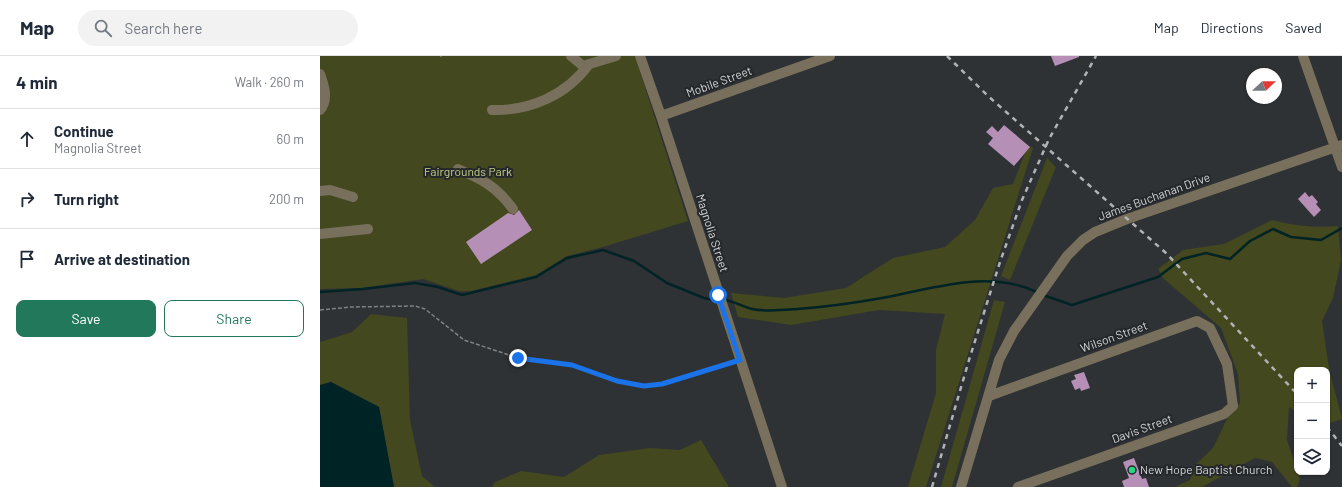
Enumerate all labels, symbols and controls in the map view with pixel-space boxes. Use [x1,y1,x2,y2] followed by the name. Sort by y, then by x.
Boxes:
[78,10,358,46] search box
[20,16,54,39] text: Map
[92,17,114,39] icon: search
[124,19,202,37] text: Search here
[1154,19,1179,36] text: Map
[1201,19,1263,36] text: Directions
[1285,19,1322,36] text: Saved
[684,63,754,99] street label: Mobile Street
[1246,68,1282,104] north arrow
[16,72,58,92] text: 4 min
[235,74,304,90] text: Walk · 260 m
[54,122,114,140] text: Continue
[16,128,38,150] icon: ahead
[277,131,304,147] text: 60 m
[54,140,142,156] text: Magnolia Street
[424,164,512,178] park label: Fairgrounds Park
[1096,169,1212,223] street label: James Buchanan Drive
[16,188,38,210] icon: right
[54,190,119,208] text: Turn right
[269,191,304,207] text: 200 m
[694,192,732,273] street label: Magnolia Street
[16,248,38,270] icon: arrive
[54,250,190,268] text: Arrive at destination
[709,286,727,304] route start
[16,300,156,337] button: Save
[164,300,304,337] button: Share
[1078,317,1149,355] street label: Wilson Street
[509,349,527,367] route end
[1294,367,1330,475] map controls
[1294,367,1330,403] button: +
[1294,403,1330,439] button: −
[1110,411,1174,445] street label: Davis Street
[1294,439,1330,475] button: layers
[1140,462,1273,476] place label: New Hope Baptist Church
[1127,465,1137,475] marker: New Hope Baptist Church

